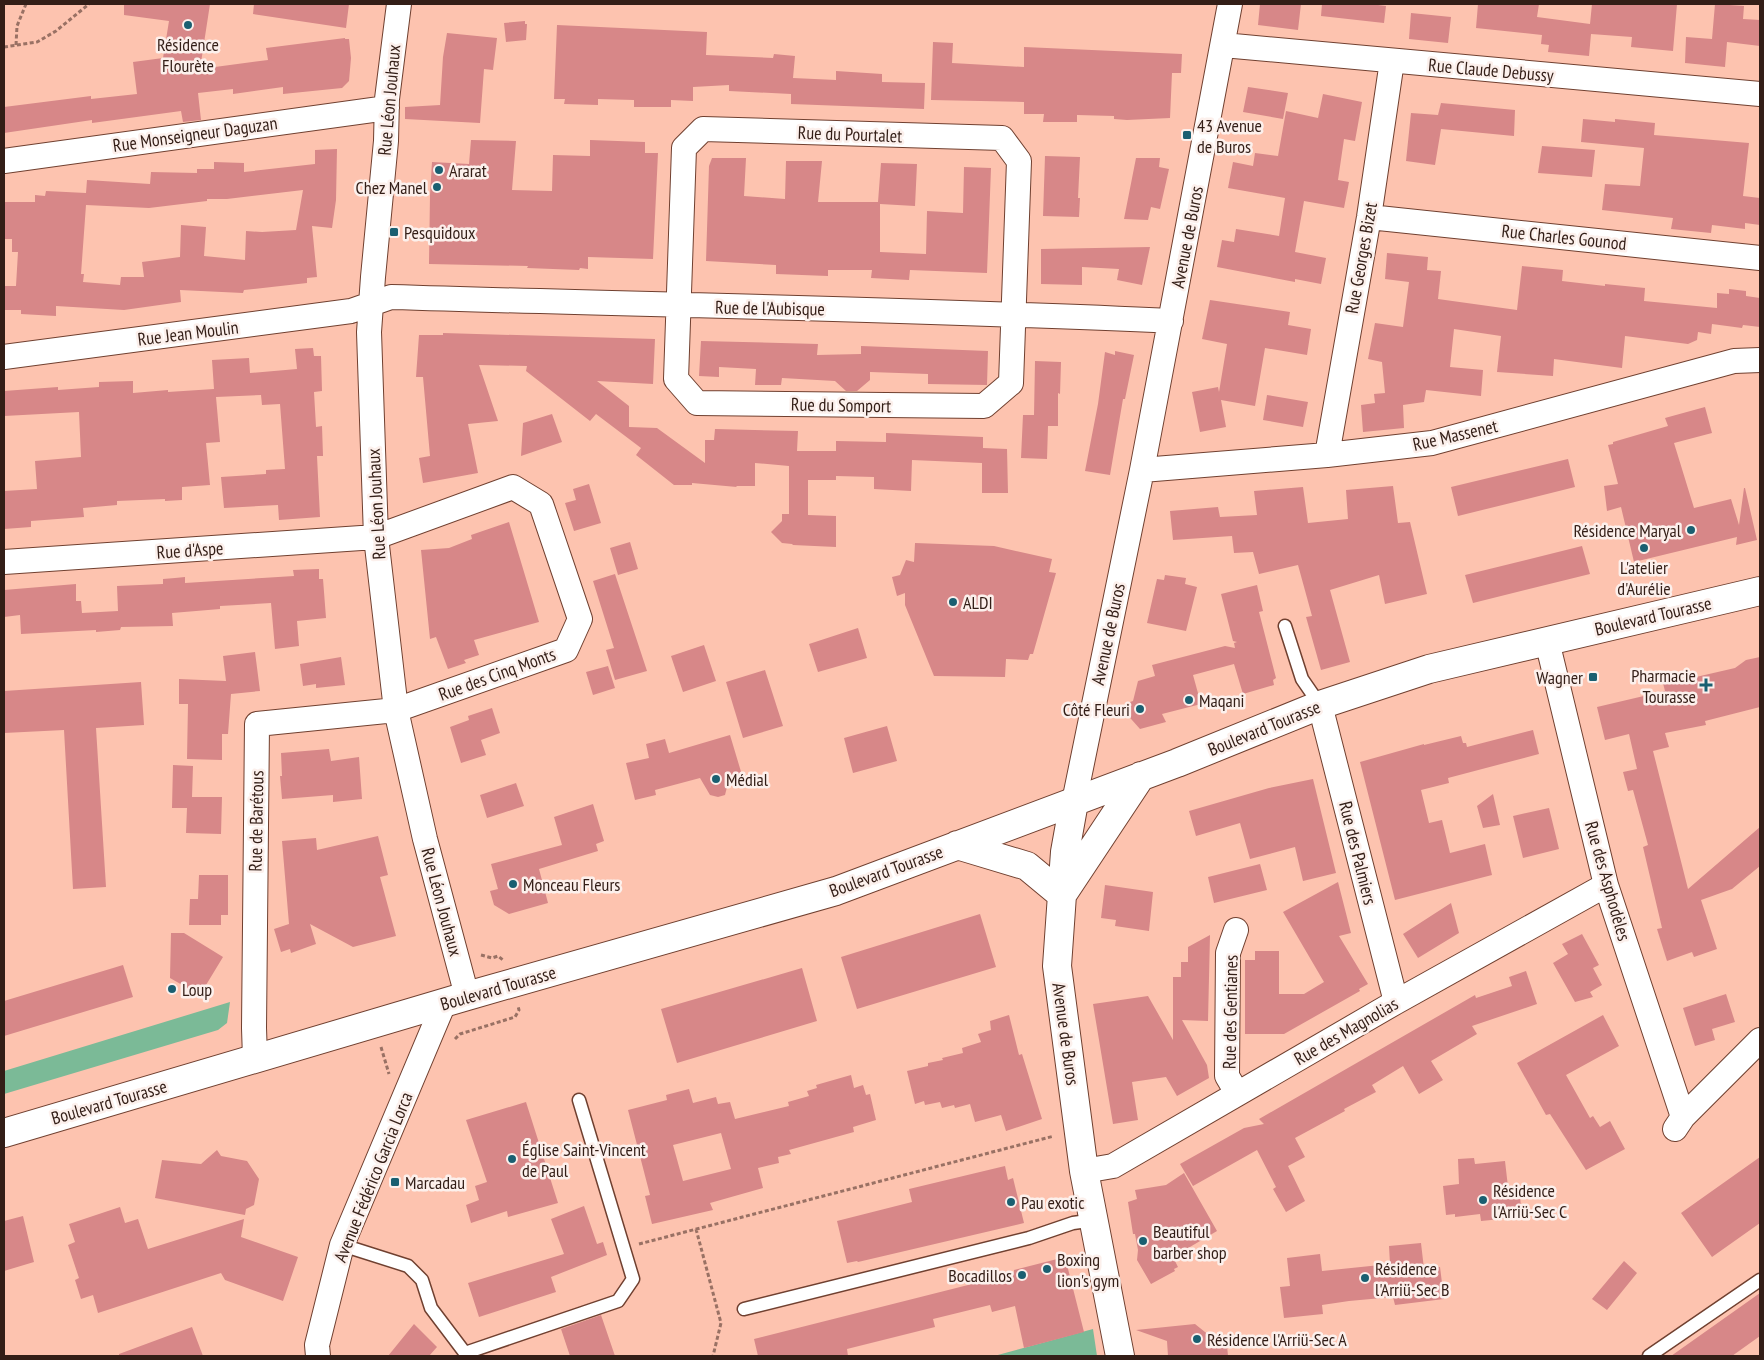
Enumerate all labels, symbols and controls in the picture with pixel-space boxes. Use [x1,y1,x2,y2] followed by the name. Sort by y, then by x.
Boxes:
[182,19,194,31] marker: Résidence Flourète
[157,33,219,77] place label: Résidence Flourète
[373,43,405,157] street label: Rue Léon Jouhaux
[1427,53,1555,87] street label: Rue Claude Debussy
[111,111,279,157] street label: Rue Monseigneur Daguzan
[1197,114,1262,158] place label: 43 Avenue de Buros
[797,121,903,147] street label: Rue du Pourtalet
[1181,129,1193,141] marker: 43 Avenue de Buros
[449,159,487,182] place label: Ararat
[433,164,445,176] marker: Ararat
[355,176,428,199] place label: Chez Manel
[431,181,443,193] marker: Chez Manel
[1166,184,1208,290] street label: Avenue de Buros
[1340,200,1382,315] street label: Rue Georges Bizet
[1500,219,1628,255] street label: Rue Charles Gounod
[404,221,476,244] place label: Pesquidoux
[388,226,400,238] marker: Pesquidoux
[715,296,825,320] street label: Rue de l'Aubisque
[136,315,240,351] street label: Rue Jean Moulin
[791,393,891,417] street label: Rue du Somport
[1410,414,1500,456] street label: Rue Massenet
[362,447,390,560] street label: Rue Léon Jouhaux
[1573,519,1682,542] place label: Résidence Maryal
[1685,524,1697,536] marker: Résidence Maryal
[156,536,224,564] street label: Rue d'Aspe
[1638,542,1650,554] marker: L'atelier d'Aurélie
[1617,556,1671,600] place label: L'atelier d'Aurélie
[1086,581,1130,687] street label: Avenue de Buros
[963,591,993,614] place label: ALDI
[1592,591,1714,641] street label: Boulevard Tourasse
[947,596,959,608] marker: ALDI
[435,642,559,706] street label: Rue des Cinq Monts
[1631,664,1696,708] place label: Pharmacie Tourasse
[1536,666,1583,689] place label: Wagner
[1587,671,1599,683] marker: Wagner
[1700,679,1712,691] marker: Pharmacie Tourasse
[1199,689,1244,712] place label: Maqani
[1183,694,1195,706] marker: Maqani
[1204,695,1324,761] street label: Boulevard Tourasse
[1063,698,1130,721] place label: Côté Fleuri
[1134,703,1146,715] marker: Côté Fleuri
[726,768,769,791] place label: Médial
[244,770,268,872] street label: Rue de Barétous
[710,773,722,785] marker: Médial
[1334,799,1382,907] street label: Rue des Palmiers
[1580,819,1636,943] street label: Rue des Asphodèles
[826,840,946,902] street label: Boulevard Tourasse
[416,845,468,959] street label: Rue Léon Jouhaux
[523,873,620,896] place label: Monceau Fleurs
[507,878,519,890] marker: Monceau Fleurs
[1218,955,1242,1069] street label: Rue des Gentianes
[438,961,558,1015] street label: Boulevard Tourasse
[182,978,212,1001] place label: Loup
[1047,981,1085,1087] street label: Avenue de Buros
[166,983,178,995] marker: Loup
[1290,992,1402,1070] street label: Rue des Magnolias
[49,1075,169,1129] street label: Boulevard Tourasse
[328,1089,418,1265] street label: Avenue Fédérico Garcia Lorca
[522,1138,646,1182] place label: Église Saint-Vincent de Paul
[506,1153,518,1165] marker: Église Saint-Vincent de Paul
[405,1171,465,1194] place label: Marcadau
[389,1176,401,1188] marker: Marcadau
[1493,1179,1567,1223] place label: Résidence l'Arriü-Sec C
[1021,1191,1085,1214] place label: Pau exotic
[1477,1194,1489,1206] marker: Résidence l'Arriü-Sec C
[1005,1196,1017,1208] marker: Pau exotic
[1153,1220,1227,1264] place label: Beautiful barber shop
[1137,1235,1149,1247] marker: Beautiful barber shop
[1057,1248,1119,1292] place label: Boxing lion's gym
[1375,1257,1449,1301] place label: Résidence l'Arriü-Sec B
[1041,1263,1053,1275] marker: Boxing lion's gym
[948,1264,1012,1287] place label: Bocadillos
[1016,1269,1028,1281] marker: Bocadillos
[1359,1272,1371,1284] marker: Résidence l'Arriü-Sec B
[1207,1328,1347,1351] place label: Résidence l'Arriü-Sec A
[1191,1333,1203,1345] marker: Résidence l'Arriü-Sec A

